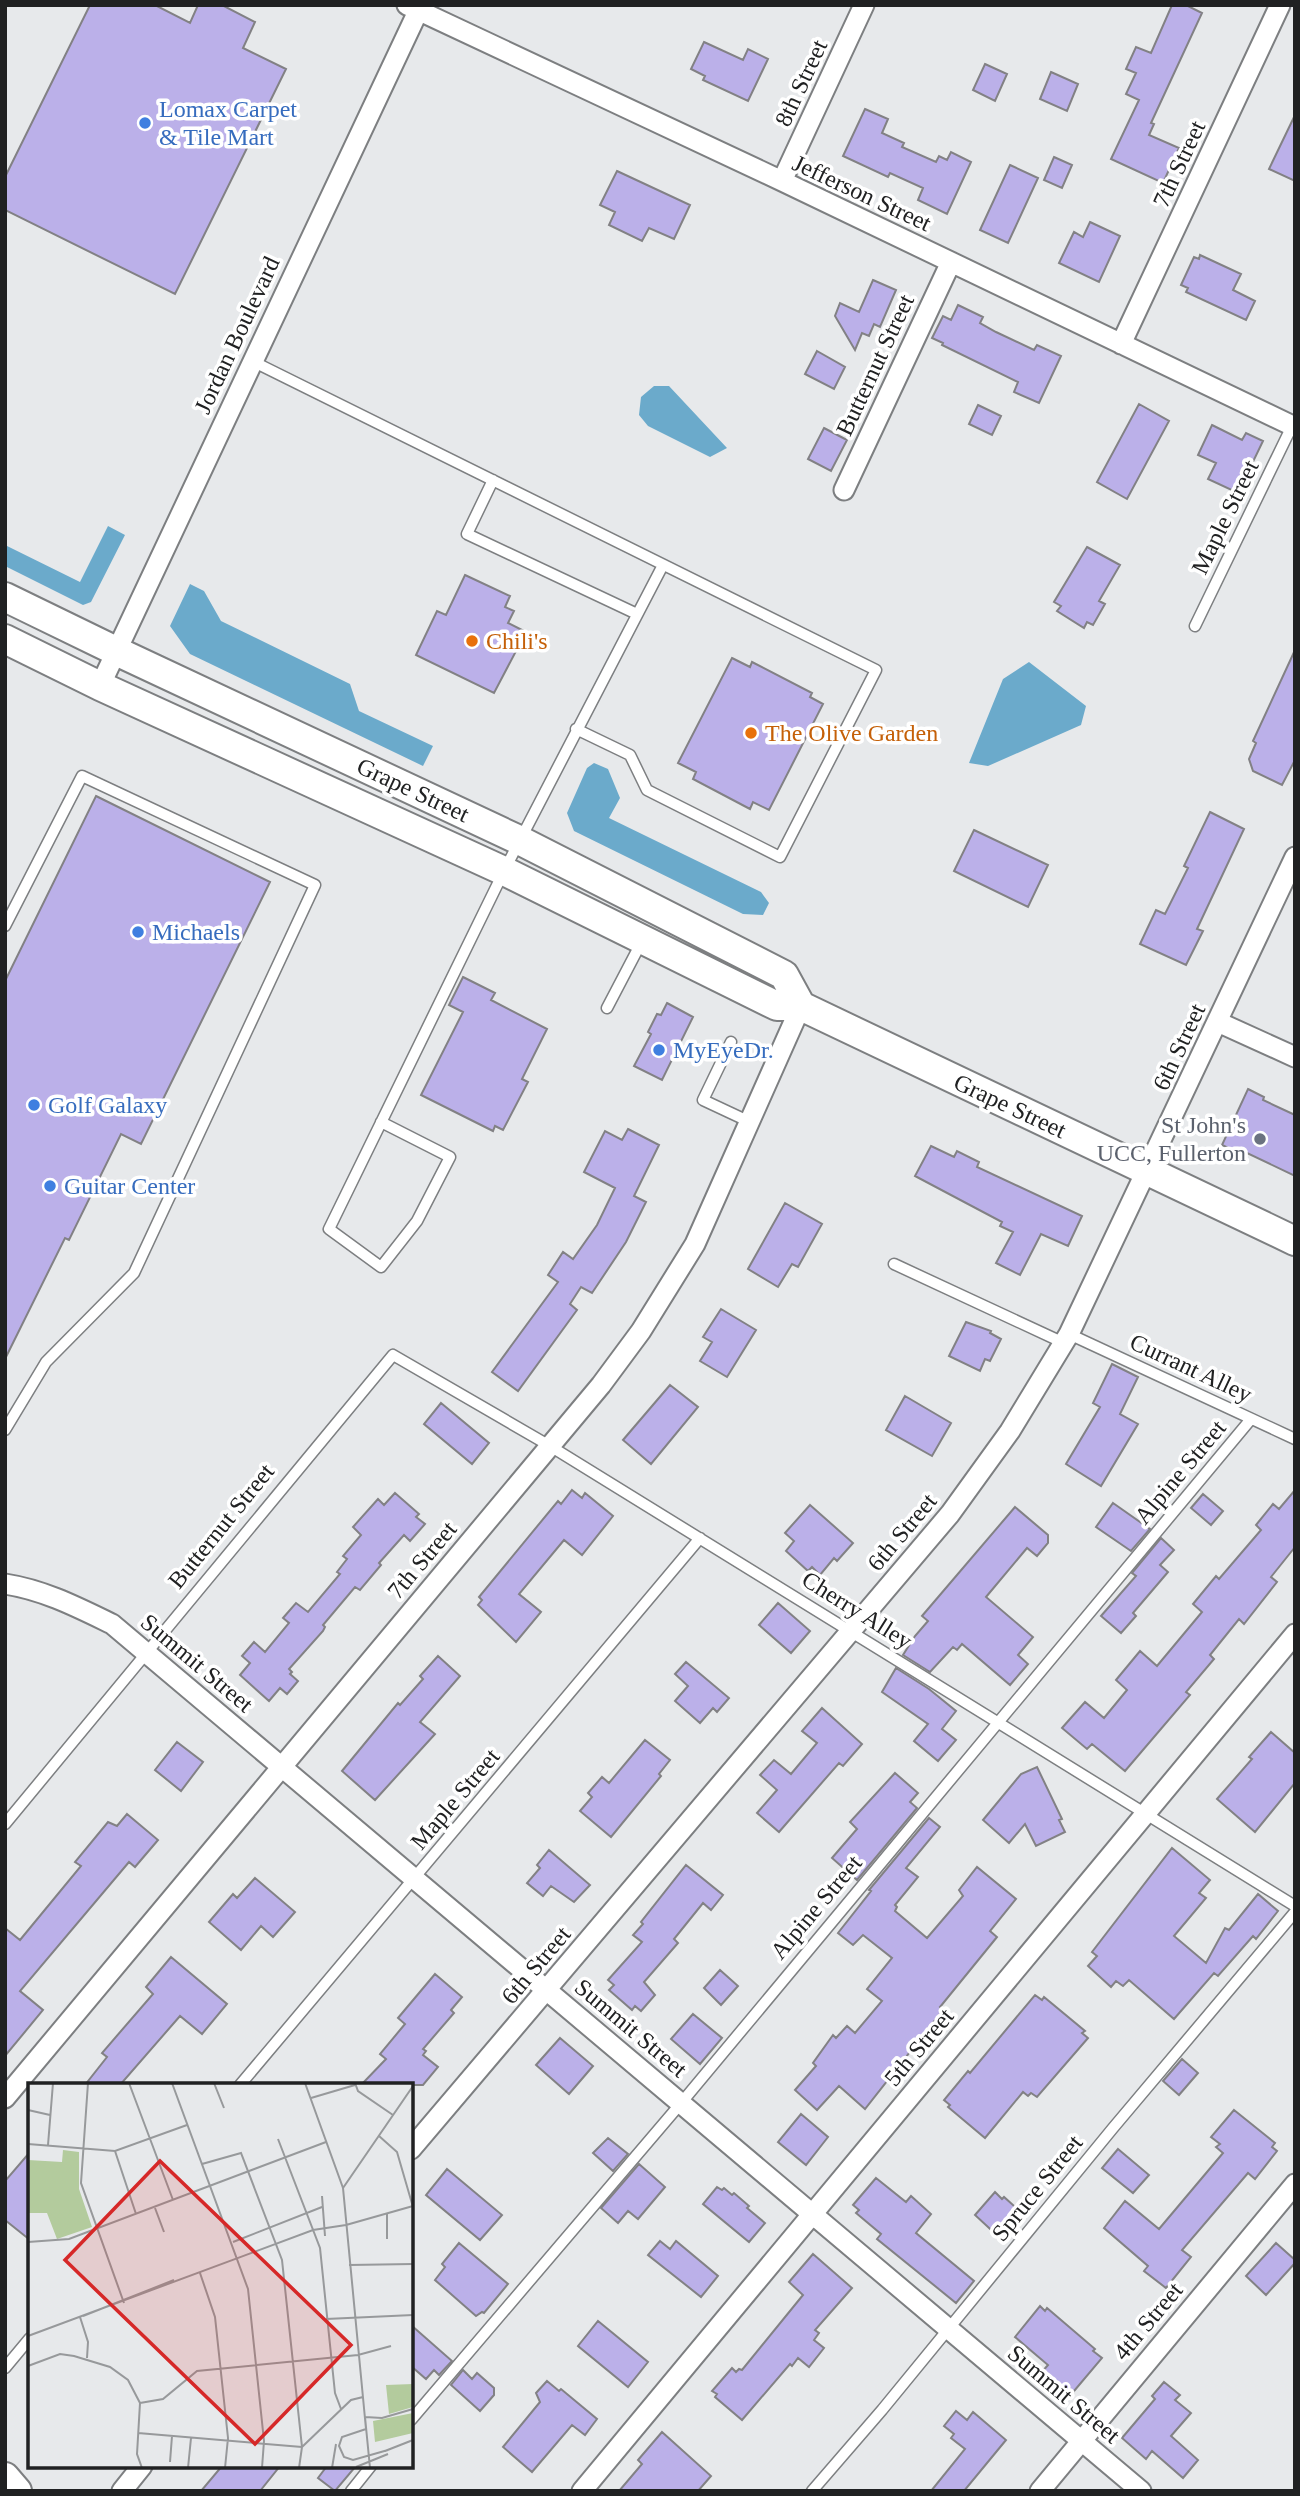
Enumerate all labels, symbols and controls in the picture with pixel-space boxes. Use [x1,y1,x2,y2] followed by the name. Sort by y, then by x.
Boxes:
[770,35,832,130] street label: 8th Street
[159,96,297,150] place label: Lomax Carpet & Tile Mart
[137,115,153,131] marker: Lomax Carpet & Tile Mart
[1148,116,1210,211] street label: 7th Street
[789,150,936,237] street label: Jefferson Street
[189,252,285,418] street label: Jordan Boulevard
[831,290,919,440] street label: Butternut Street
[1186,456,1264,578] street label: Maple Street
[486,628,548,654] place label: Chili's
[464,633,480,649] marker: Chili's
[765,720,938,746] place label: The Olive Garden
[743,725,759,741] marker: The Olive Garden
[353,753,473,827] street label: Grape Street
[152,919,240,945] place label: Michaels
[130,924,146,940] marker: Michaels
[1148,999,1210,1094] street label: 6th Street
[673,1037,774,1063] place label: MyEyeDr.
[651,1042,667,1058] marker: MyEyeDr.
[950,1069,1070,1143] street label: Grape Street
[48,1092,167,1118] place label: Golf Galaxy
[26,1097,42,1113] marker: Golf Galaxy
[1097,1112,1246,1166] place label: St John's UCC, Fullerton
[1252,1131,1268,1147] marker: St John's UCC, Fullerton
[64,1173,195,1199] place label: Guitar Center
[42,1178,58,1194] marker: Guitar Center
[1126,1328,1256,1408] street label: Currant Alley
[1129,1415,1231,1529] street label: Alpine Street
[163,1458,279,1593] street label: Butternut Street
[862,1488,942,1576] street label: 6th Street
[382,1516,462,1604] street label: 7th Street
[797,1566,917,1654] street label: Cherry Alley
[136,1609,258,1718] street label: Summit Street
[405,1743,505,1855] street label: Maple Street
[765,1850,867,1964] street label: Alpine Street
[496,1921,576,2009] street label: 6th Street
[570,1974,692,2083] street label: Summit Street
[879,2003,959,2091] street label: 5th Street
[28,2083,413,2468] inset map
[986,2130,1088,2246] street label: Spruce Street
[1108,2277,1188,2365] street label: 4th Street
[1003,2340,1125,2449] street label: Summit Street

